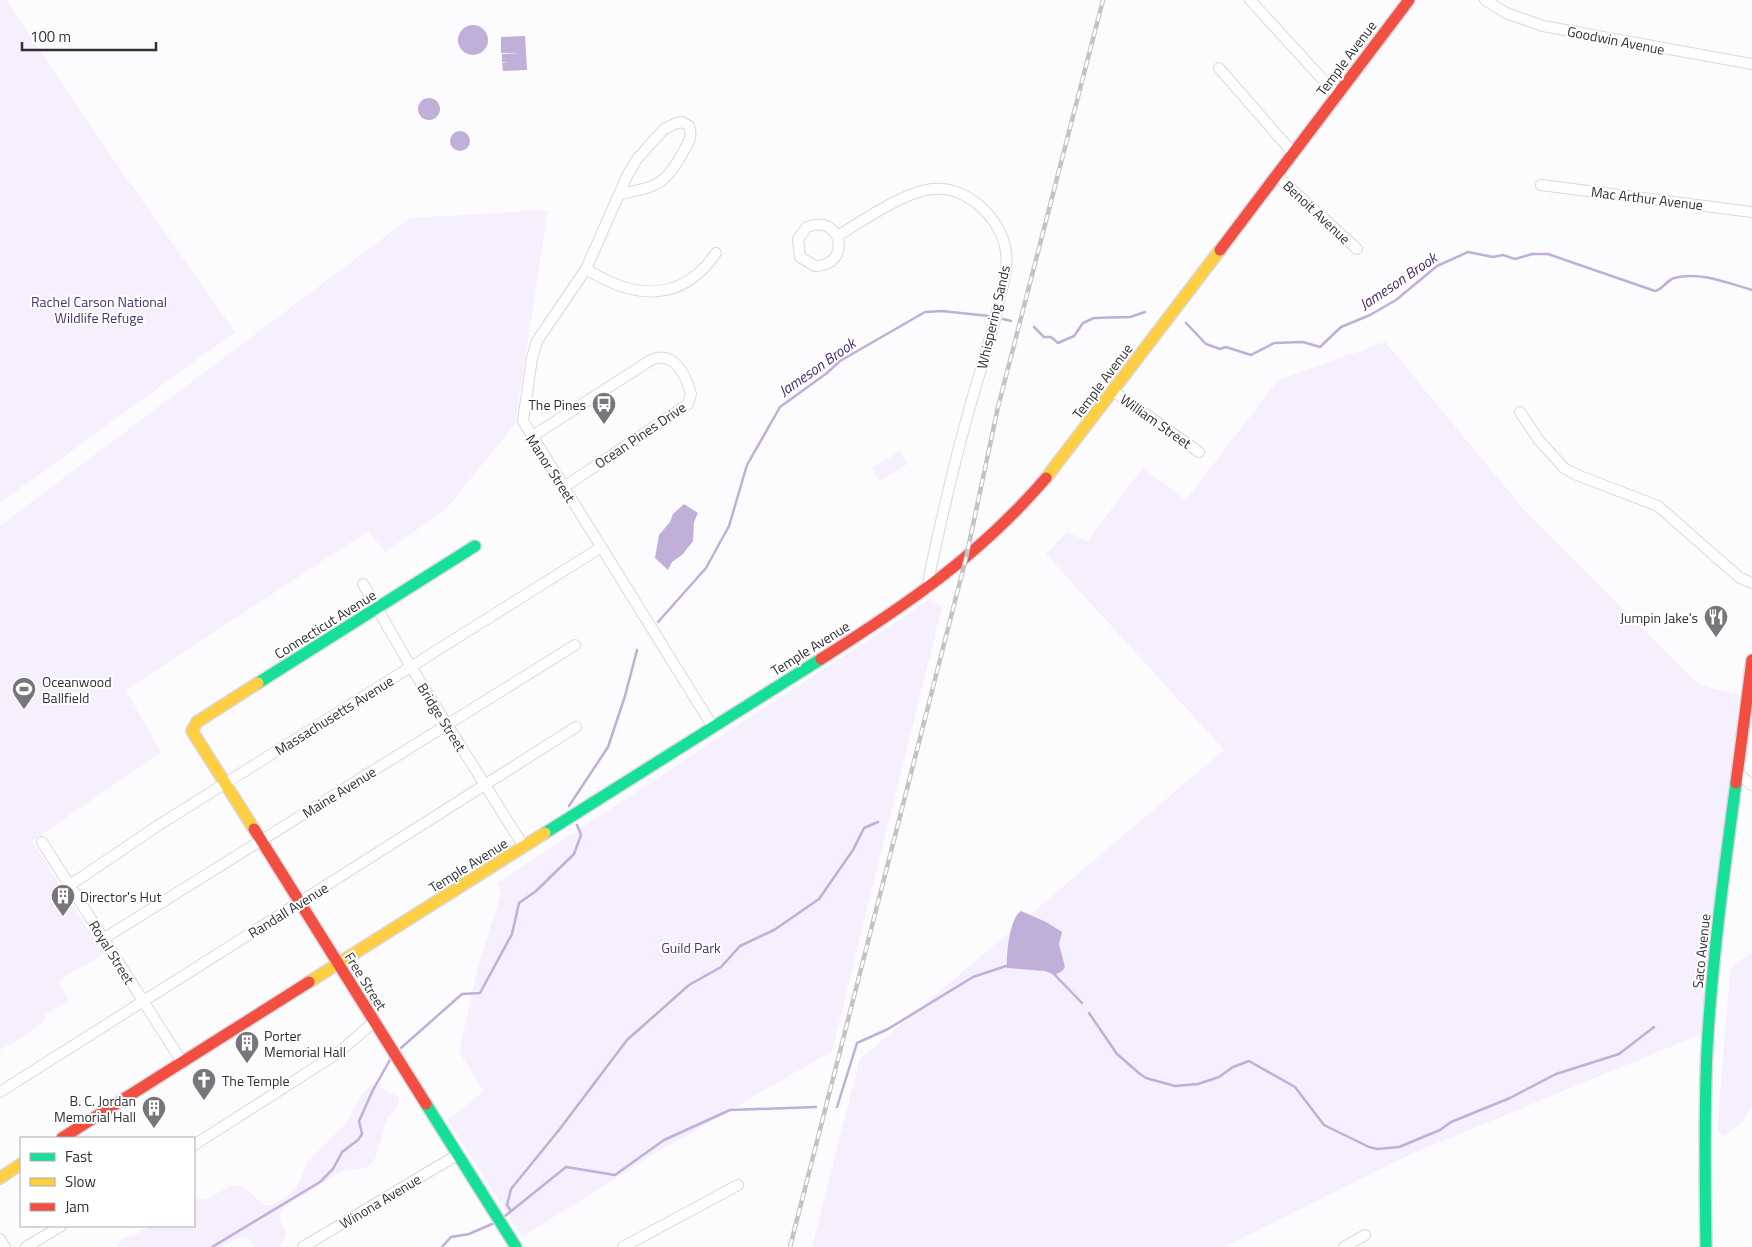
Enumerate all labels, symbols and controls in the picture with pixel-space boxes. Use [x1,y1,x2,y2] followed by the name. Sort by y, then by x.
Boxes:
[1311,16,1381,100] street label: Temple Avenue
[22,20,156,52] scale bar
[1565,20,1667,60] street label: Goodwin Avenue
[30,25,71,48] text: 100 m
[1279,175,1355,249] street label: Benoit Avenue
[1590,181,1704,215] street label: Mac Arthur Avenue
[1355,245,1443,315] water label: Jameson Brook
[971,263,1015,371] street label: Whispering Sands
[31,291,167,328] park label: Rachel Carson National Wildlife Refuge
[774,331,862,402] water label: Jameson Brook
[1067,339,1137,423] street label: Temple Avenue
[1116,389,1196,453] street label: William Street
[591,391,617,425] bus stop icon: The Pines
[529,394,586,415] place label: The Pines
[590,397,690,473] street label: Ocean Pines Drive
[521,430,581,506] street label: Manor Street
[270,584,380,664] street label: Connecticut Avenue
[1703,604,1729,638] restaurant icon: Jumpin Jake's
[1620,607,1698,628] place label: Jumpin Jake's
[767,615,853,681] street label: Temple Avenue
[271,670,397,760] street label: Massachusetts Avenue
[42,671,112,708] place label: Oceanwood Ballfield
[11,676,37,710] sports icon: Oceanwood Ballfield
[413,679,471,755] street label: Bridge Street
[298,761,380,823] street label: Maine Avenue
[425,832,511,898] street label: Temple Avenue
[244,877,332,943] street label: Randall Avenue
[50,883,76,917] building icon: Director's Hut
[80,886,161,907] place label: Director's Hut
[1687,913,1715,989] street label: Saco Avenue
[84,916,140,988] street label: Royal Street
[661,937,721,958] park label: Guild Park
[340,948,392,1014] street label: Free Street
[264,1025,346,1062] place label: Porter Memorial Hall
[234,1030,260,1064] building icon: Porter Memorial Hall
[191,1067,217,1101] church icon: The Temple
[222,1070,290,1091] place label: The Temple
[54,1090,136,1127] place label: B. C. Jordan Memorial Hall
[141,1095,167,1129] building icon: B. C. Jordan Memorial Hall
[20,1137,195,1227] legend
[65,1145,93,1168] text: Fast
[335,1168,425,1234] street label: Winona Avenue
[65,1170,96,1193] text: Slow
[65,1195,89,1218] text: Jam

